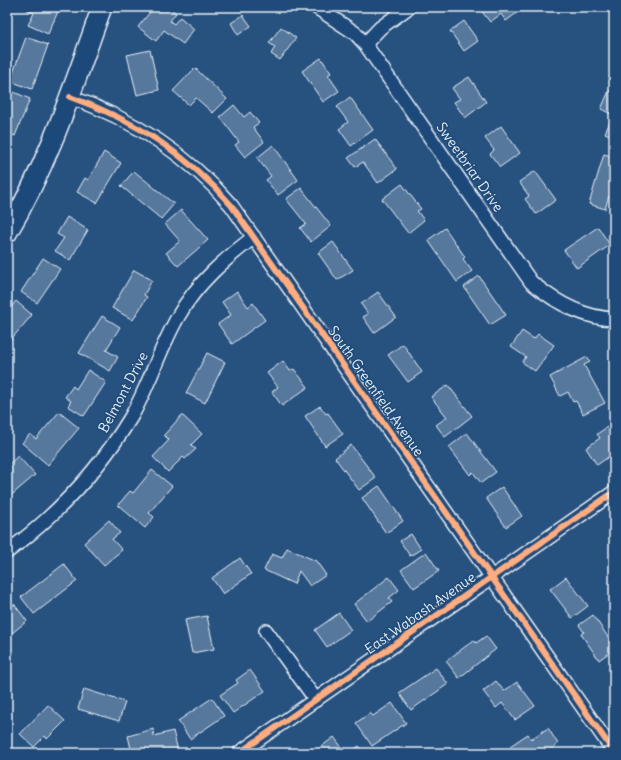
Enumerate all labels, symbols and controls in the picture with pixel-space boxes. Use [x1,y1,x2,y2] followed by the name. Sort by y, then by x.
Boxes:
[432,119,508,215] street label: Sweetbriar Drive
[324,322,428,460] street label: South Greenfield Avenue
[94,348,152,436] street label: Belmont Drive
[361,568,479,658] street label: East Wabash Avenue

